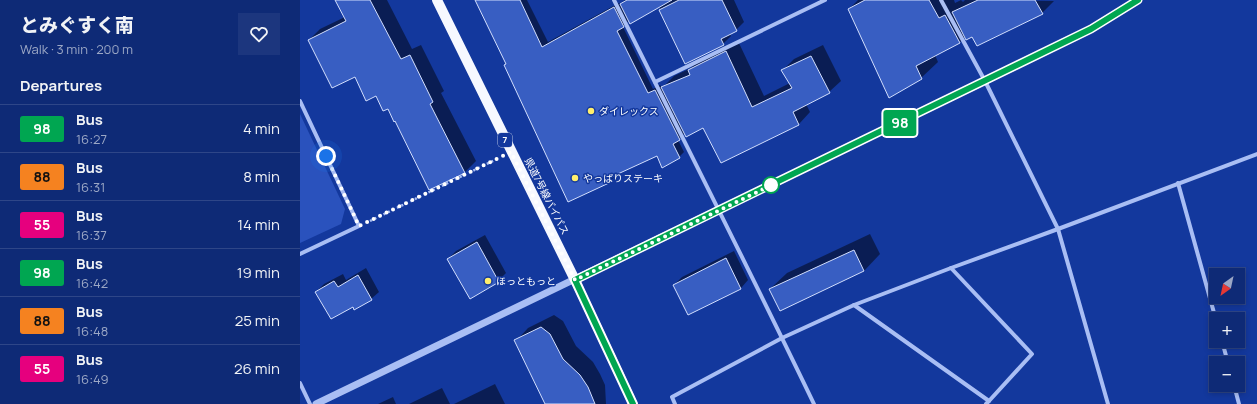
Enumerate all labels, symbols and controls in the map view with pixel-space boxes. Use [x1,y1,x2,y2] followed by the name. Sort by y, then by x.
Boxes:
[20,12,134,38] text: とみぐすく南
[238,13,280,55] button: heart
[20,40,133,58] text: Walk · 3 min · 200 m
[20,75,102,96] text: Departures
[599,104,659,118] place label: ダイレックス
[586,106,596,116] marker: ダイレックス
[76,109,103,130] text: Bus
[882,110,918,136] line badge: 98
[891,113,909,132] text: 98
[243,118,280,139] text: 4 min
[33,119,51,138] text: 98
[76,130,107,148] text: 16:27
[498,133,512,147] road number: 7
[316,146,336,166] your location
[522,155,572,237] street label: 県道7号線バイパス
[76,157,103,178] text: Bus
[243,166,280,187] text: 8 min
[33,167,51,186] text: 88
[583,171,663,185] place label: やっぱりステーキ
[570,173,580,183] marker: やっぱりステーキ
[762,176,780,194] unlabelled marker
[76,178,105,196] text: 16:31
[76,205,103,226] text: Bus
[237,214,280,235] text: 14 min
[34,215,50,234] text: 55
[76,226,107,244] text: 16:37
[76,253,103,274] text: Bus
[237,262,280,283] text: 19 min
[33,263,51,282] text: 98
[1209,268,1245,304] north arrow
[1209,268,1245,392] map controls
[76,274,108,292] text: 16:42
[496,274,556,288] place label: ほっともっと
[483,276,493,286] marker: ほっともっと
[76,301,103,322] text: Bus
[235,310,280,331] text: 25 min
[33,311,51,330] text: 88
[1209,312,1245,348] button: +
[76,322,108,340] text: 16:48
[76,349,103,370] text: Bus
[1209,356,1245,392] button: −
[234,358,280,379] text: 26 min
[34,359,50,378] text: 55
[76,370,109,388] text: 16:49

